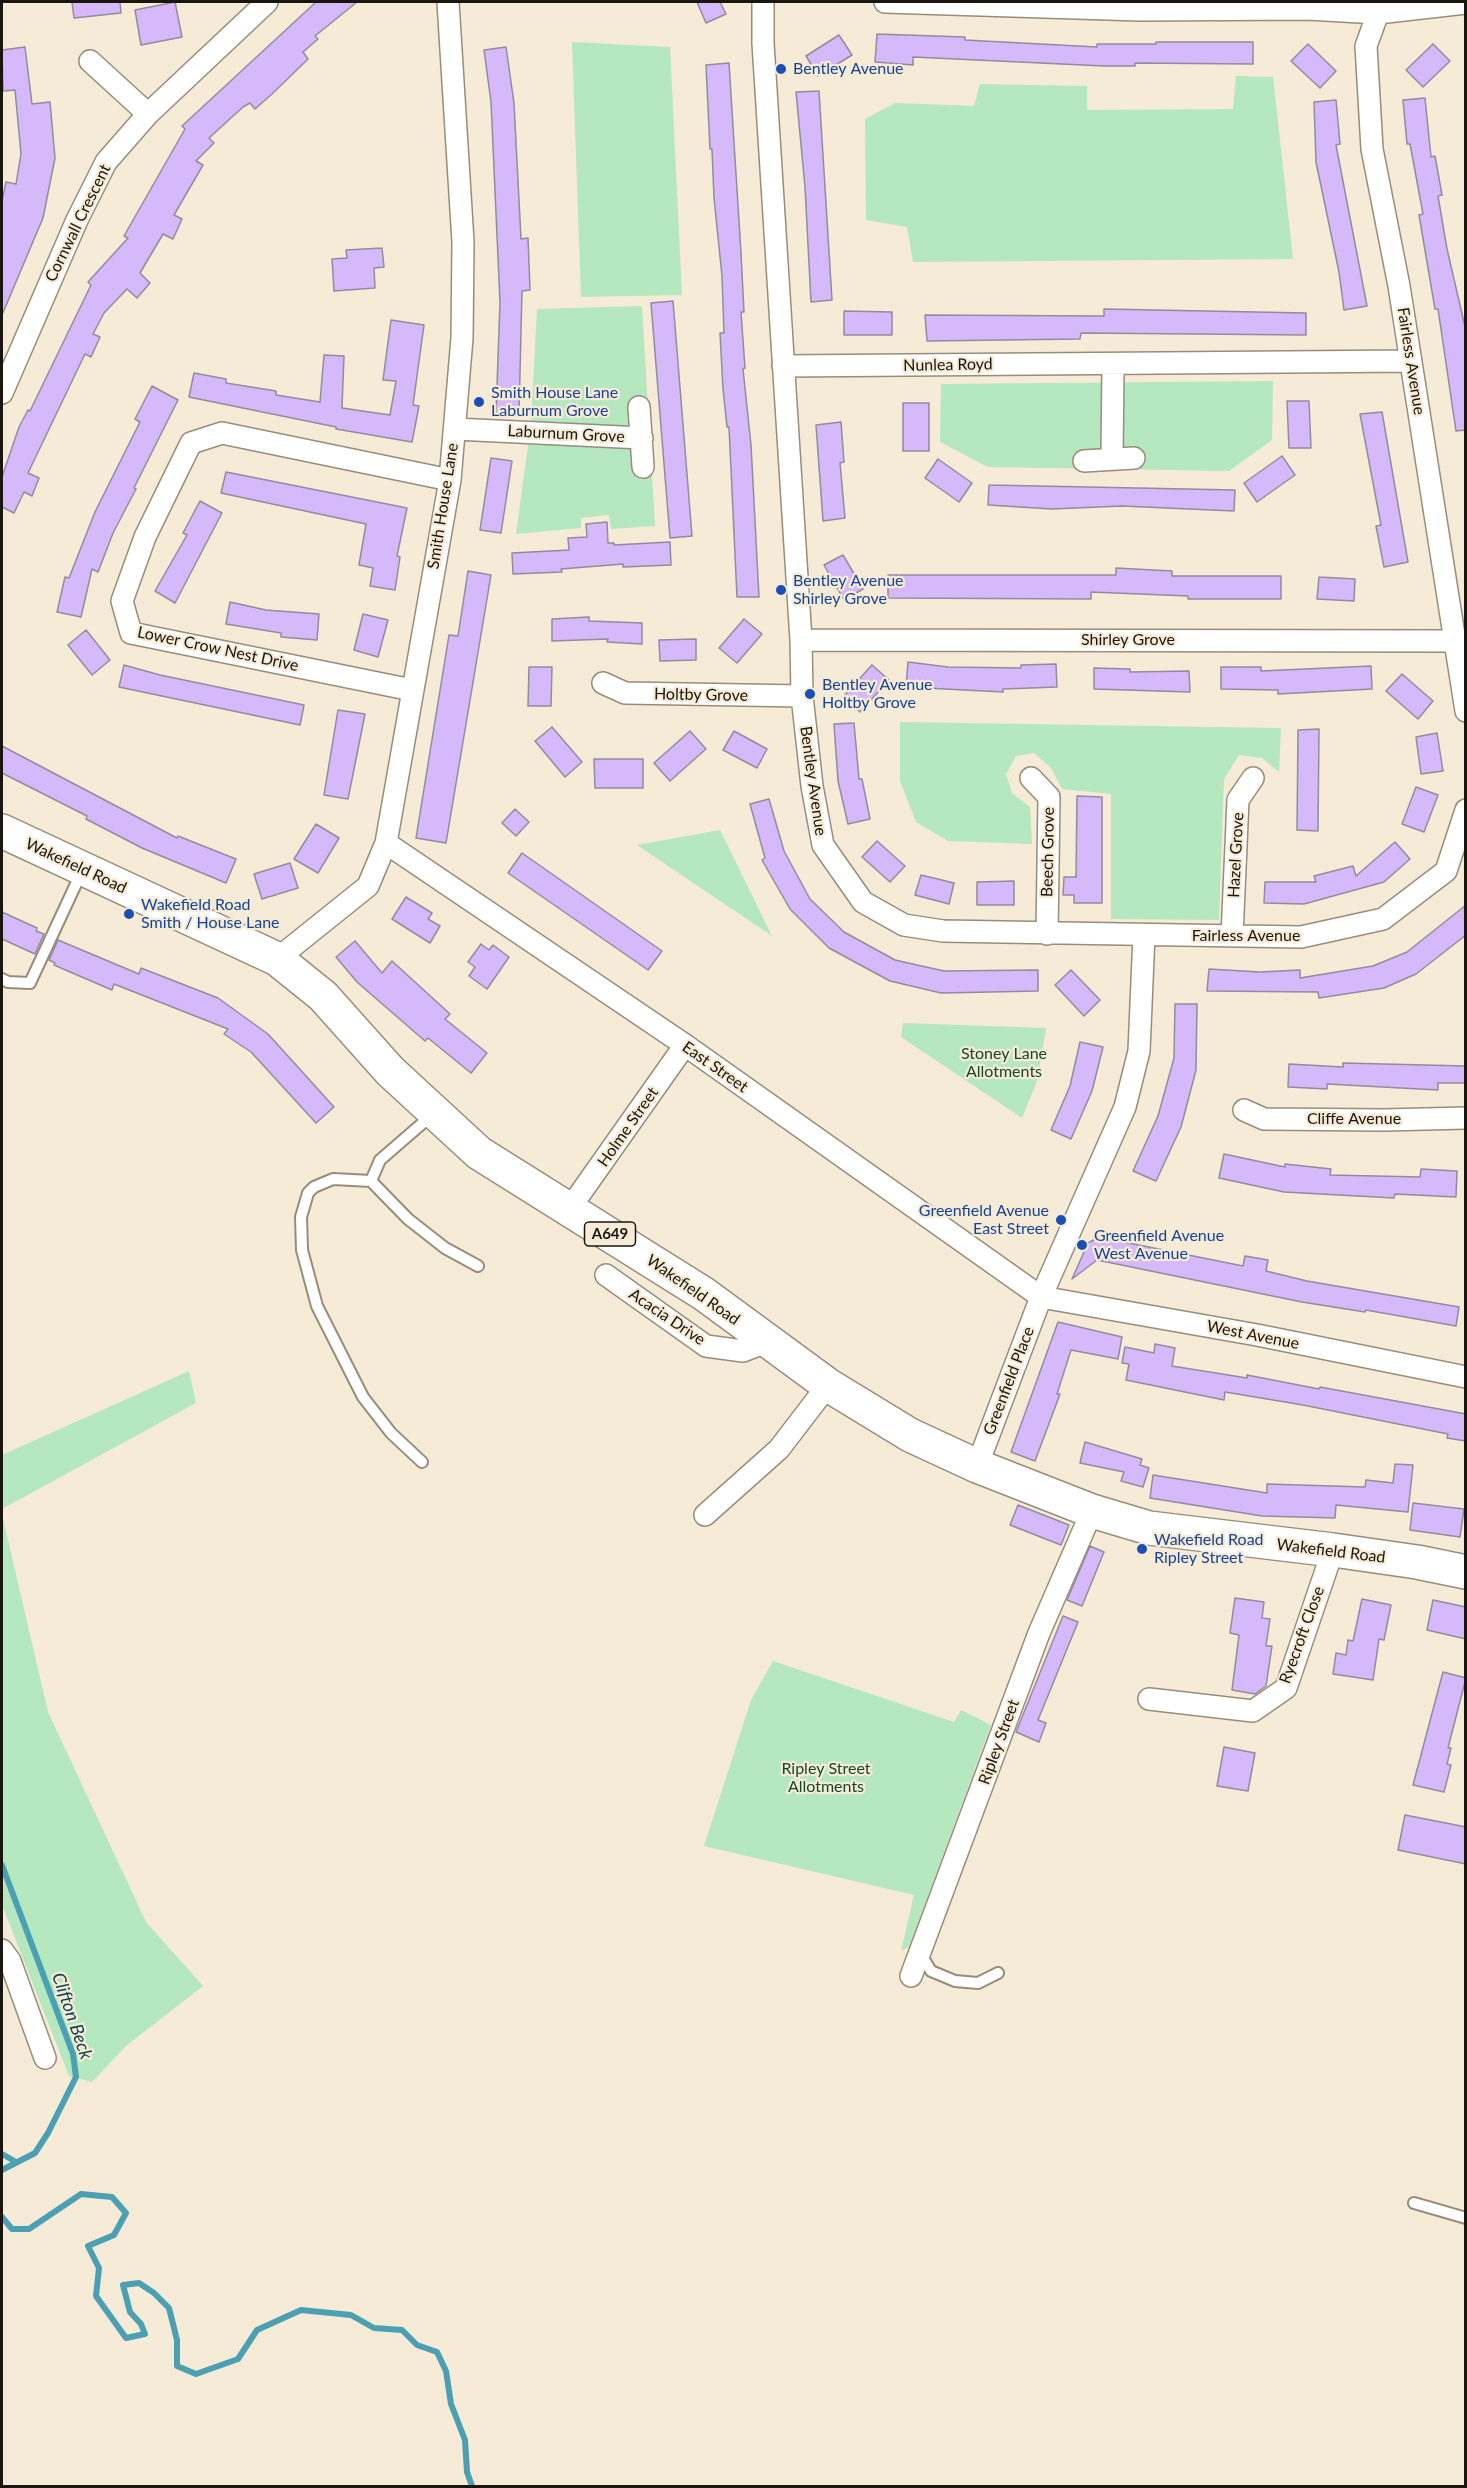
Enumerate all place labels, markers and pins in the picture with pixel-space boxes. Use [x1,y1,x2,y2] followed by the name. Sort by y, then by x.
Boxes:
[793,59,904,79] place label: Bentley Avenue
[774,62,788,76] marker: Bentley Avenue
[491,383,618,421] place label: Smith House Lane Laburnum Grove
[472,395,486,409] marker: Smith House Lane Laburnum Grove
[793,571,904,609] place label: Bentley Avenue Shirley Grove
[774,583,788,597] marker: Bentley Avenue Shirley Grove
[822,675,933,713] place label: Bentley Avenue Holtby Grove
[803,687,817,701] marker: Bentley Avenue Holtby Grove
[141,895,280,933] place label: Wakefield Road Smith / House Lane
[122,907,136,921] marker: Wakefield Road Smith / House Lane
[919,1201,1049,1239] place label: Greenfield Avenue East Street
[1054,1213,1068,1227] marker: Greenfield Avenue East Street
[1094,1226,1224,1264] place label: Greenfield Avenue West Avenue
[1075,1238,1089,1252] marker: Greenfield Avenue West Avenue
[1154,1530,1264,1568] place label: Wakefield Road Ripley Street
[1135,1542,1149,1556] marker: Wakefield Road Ripley Street

